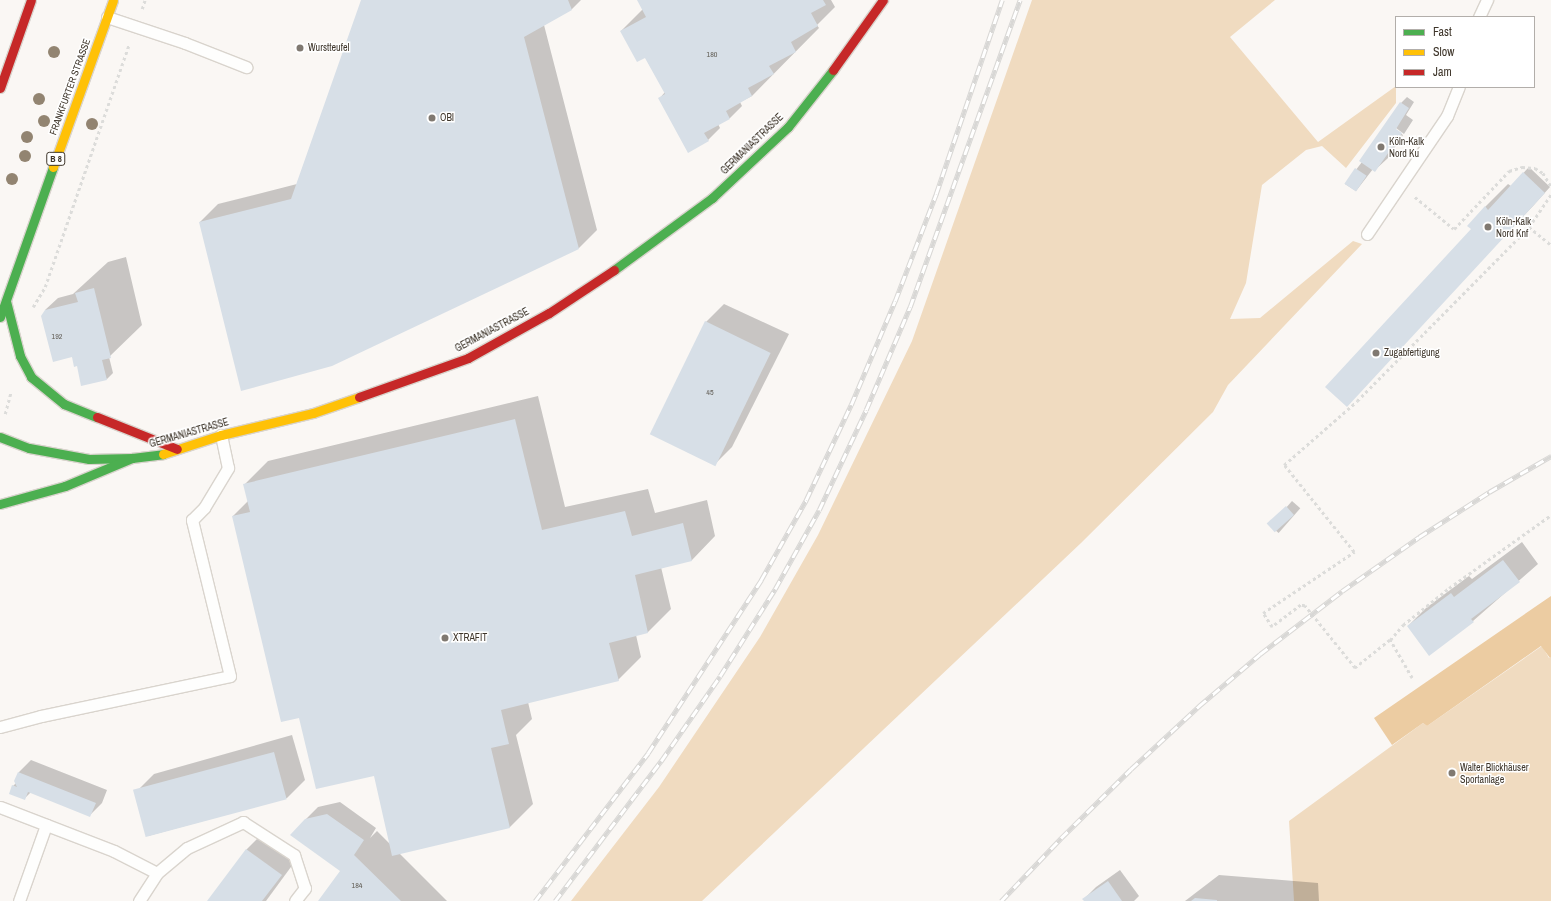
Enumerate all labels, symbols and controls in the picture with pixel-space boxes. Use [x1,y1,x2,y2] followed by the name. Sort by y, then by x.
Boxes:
[1395,16,1535,88] legend
[1433,24,1452,40] text: Fast
[47,37,93,137] street label: FRANKFURTER STRASSE
[308,42,349,54] place label: Wurstteufel
[295,43,305,53] marker: Wurstteufel
[1433,44,1454,60] text: Slow
[707,50,717,60] house number: 180
[1433,64,1452,80] text: Jam
[718,111,786,177] street label: GERMANIASTRASSE
[440,112,454,124] place label: OBI
[427,113,437,123] marker: OBI
[1389,135,1424,158] place label: Köln-Kalk Nord Ku
[1376,142,1386,152] marker: Köln-Kalk Nord Ku
[46,152,66,166] road number: B 8
[1496,215,1531,238] place label: Köln-Kalk Nord Knf
[1483,222,1493,232] marker: Köln-Kalk Nord Knf
[453,305,531,355] street label: GERMANIASTRASSE
[52,332,62,342] house number: 192
[1384,347,1440,359] place label: Zugabfertigung
[1371,348,1381,358] marker: Zugabfertigung
[706,388,714,398] house number: 45
[148,416,230,450] street label: GERMANIASTRASSE
[453,632,487,644] place label: XTRAFIT
[440,633,450,643] marker: XTRAFIT
[1460,761,1529,784] place label: Walter Blickhäuser Sportanlage
[1447,768,1457,778] marker: Walter Blickhäuser Sportanlage
[352,881,362,891] house number: 184

